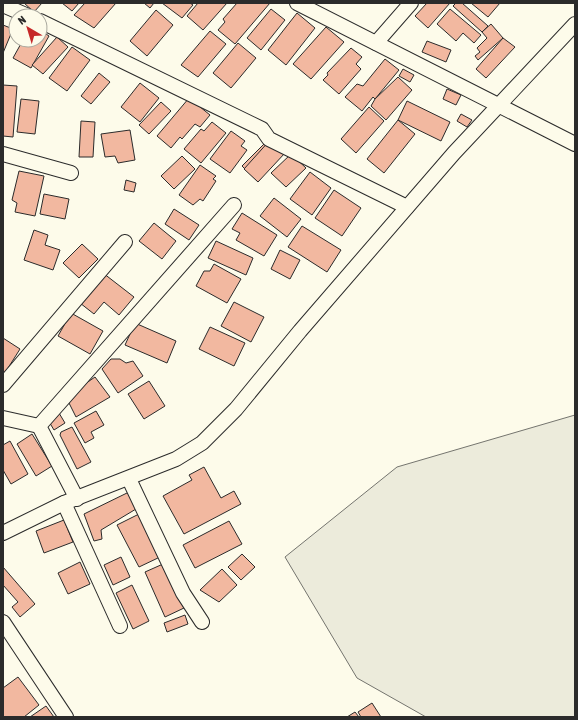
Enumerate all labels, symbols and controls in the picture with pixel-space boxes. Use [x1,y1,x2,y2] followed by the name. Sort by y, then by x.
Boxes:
[8,8,48,48] north arrow
[16,13,28,27] text: N

